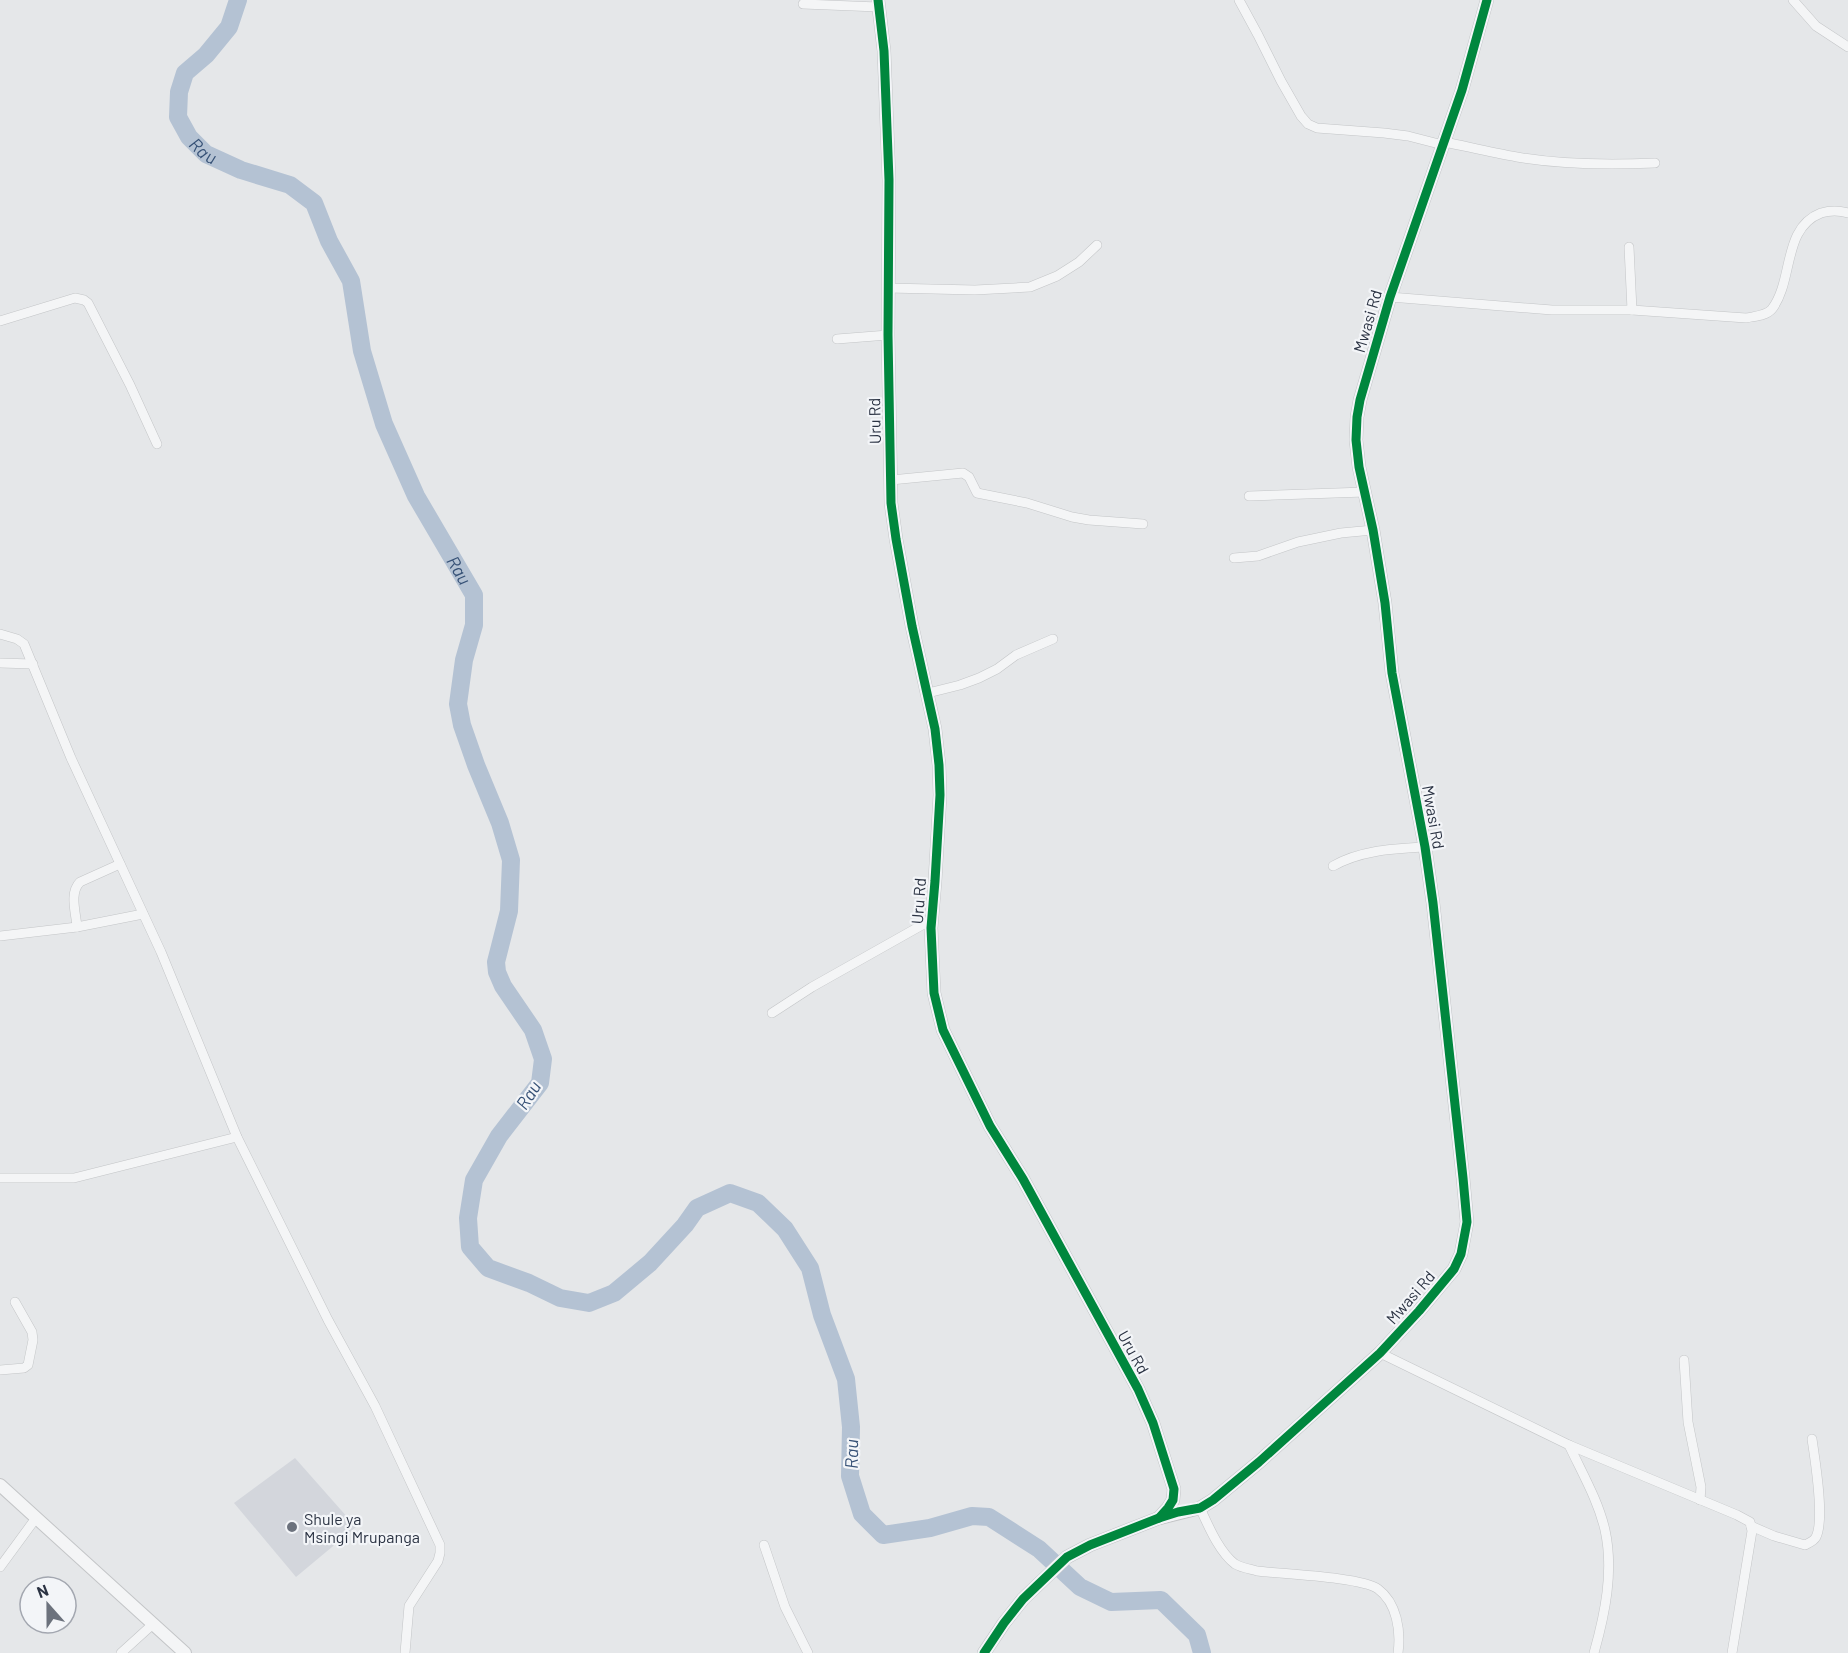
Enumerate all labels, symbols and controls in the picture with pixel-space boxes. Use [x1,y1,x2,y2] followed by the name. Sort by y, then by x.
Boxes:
[185,133,220,168] water label: Rau
[1349,287,1385,355] street label: Mwasi Rd
[864,398,884,444] street label: Uru Rd
[442,552,476,588] water label: Rau
[1419,784,1449,850] street label: Mwasi Rd
[907,877,929,925] street label: Uru Rd
[511,1077,545,1113] water label: Rau
[1382,1266,1438,1328] street label: Mwasi Rd
[1114,1327,1154,1377] street label: Uru Rd
[840,1439,862,1469] water label: Rau
[304,1509,420,1546] place label: Shule ya Msingi Mrupanga
[285,1520,299,1534] marker: Shule ya Msingi Mrupanga
[18,1575,78,1635] north arrow
[34,1580,51,1601] text: N

